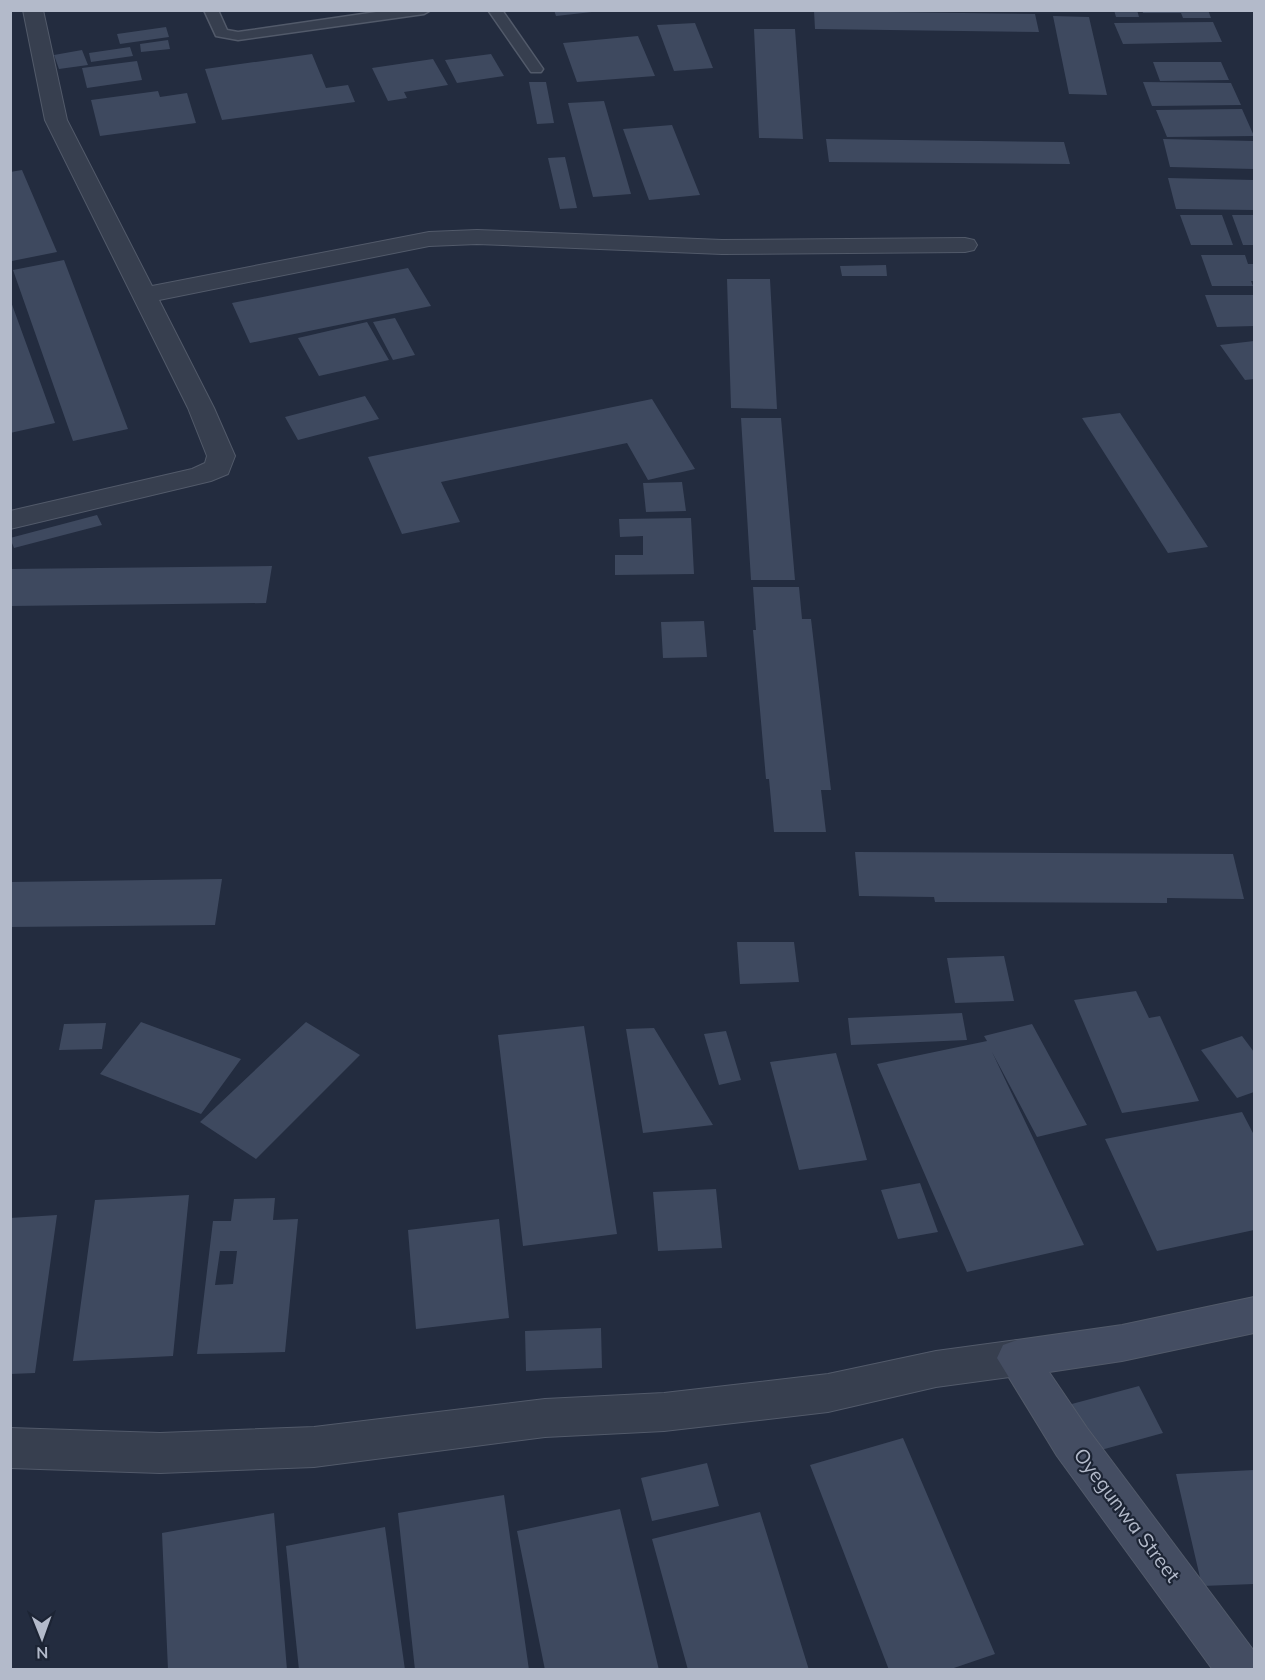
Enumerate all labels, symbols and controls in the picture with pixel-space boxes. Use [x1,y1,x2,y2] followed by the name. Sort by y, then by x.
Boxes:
[1069,1443,1186,1587] street label: Oyegunwa Street
[12,1608,72,1668] north arrow
[36,1643,48,1663] text: N

